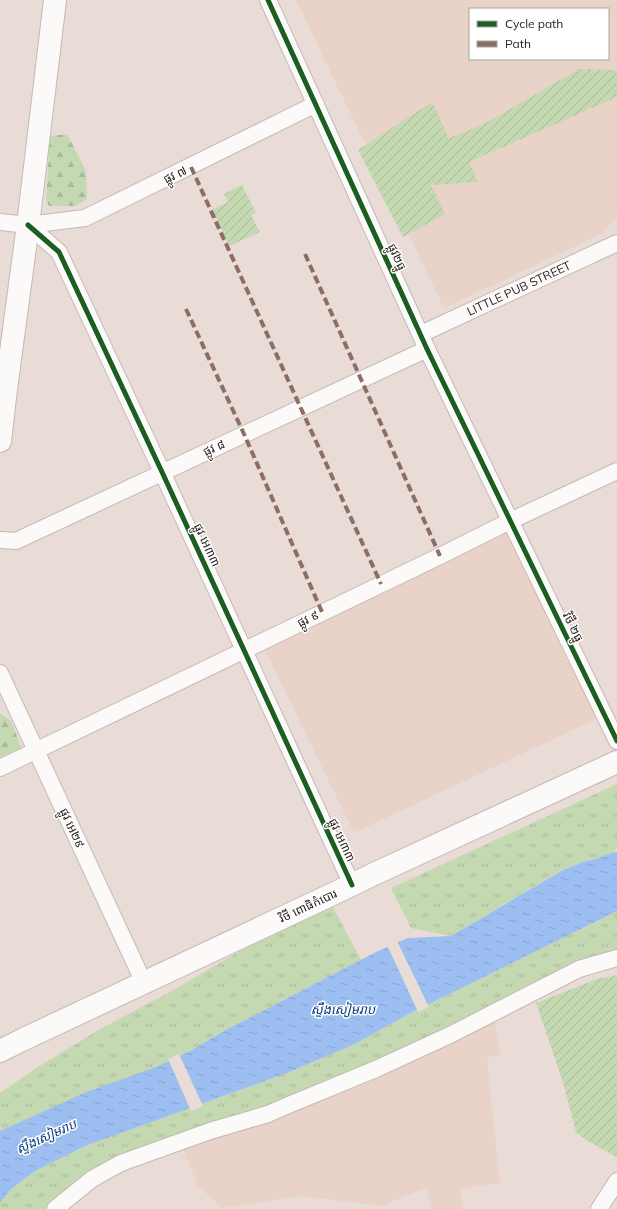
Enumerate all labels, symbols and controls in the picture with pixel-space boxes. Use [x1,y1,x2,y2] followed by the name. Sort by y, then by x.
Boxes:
[469,8,609,60] legend
[505,16,563,31] text: Cycle path
[505,36,531,51] text: Path
[161,163,190,190] street label: ផ្លូវ ៧
[381,241,410,274] street label: ផ្លូវ២ធ្នូ
[464,257,574,319] street label: LITTLE PUB STREET
[201,436,229,462] street label: ផ្លូវ ៨
[188,521,224,570] street label: ផ្លូវ អេ៣៣
[294,607,323,633] street label: ផ្លូវ ៩
[557,609,587,646] street label: វិថី ២ធ្នូ
[53,805,88,852] street label: ផ្លូវ អេ២៩
[323,816,359,865] street label: ផ្លូវ អេ៣៣
[276,885,340,926] street label: វិថី ពោធិកំបោរ
[311,1001,377,1018] water label: ស្ទឹងសៀមរាប
[13,1115,81,1158] water label: ស្ទឹងសៀមរាប

